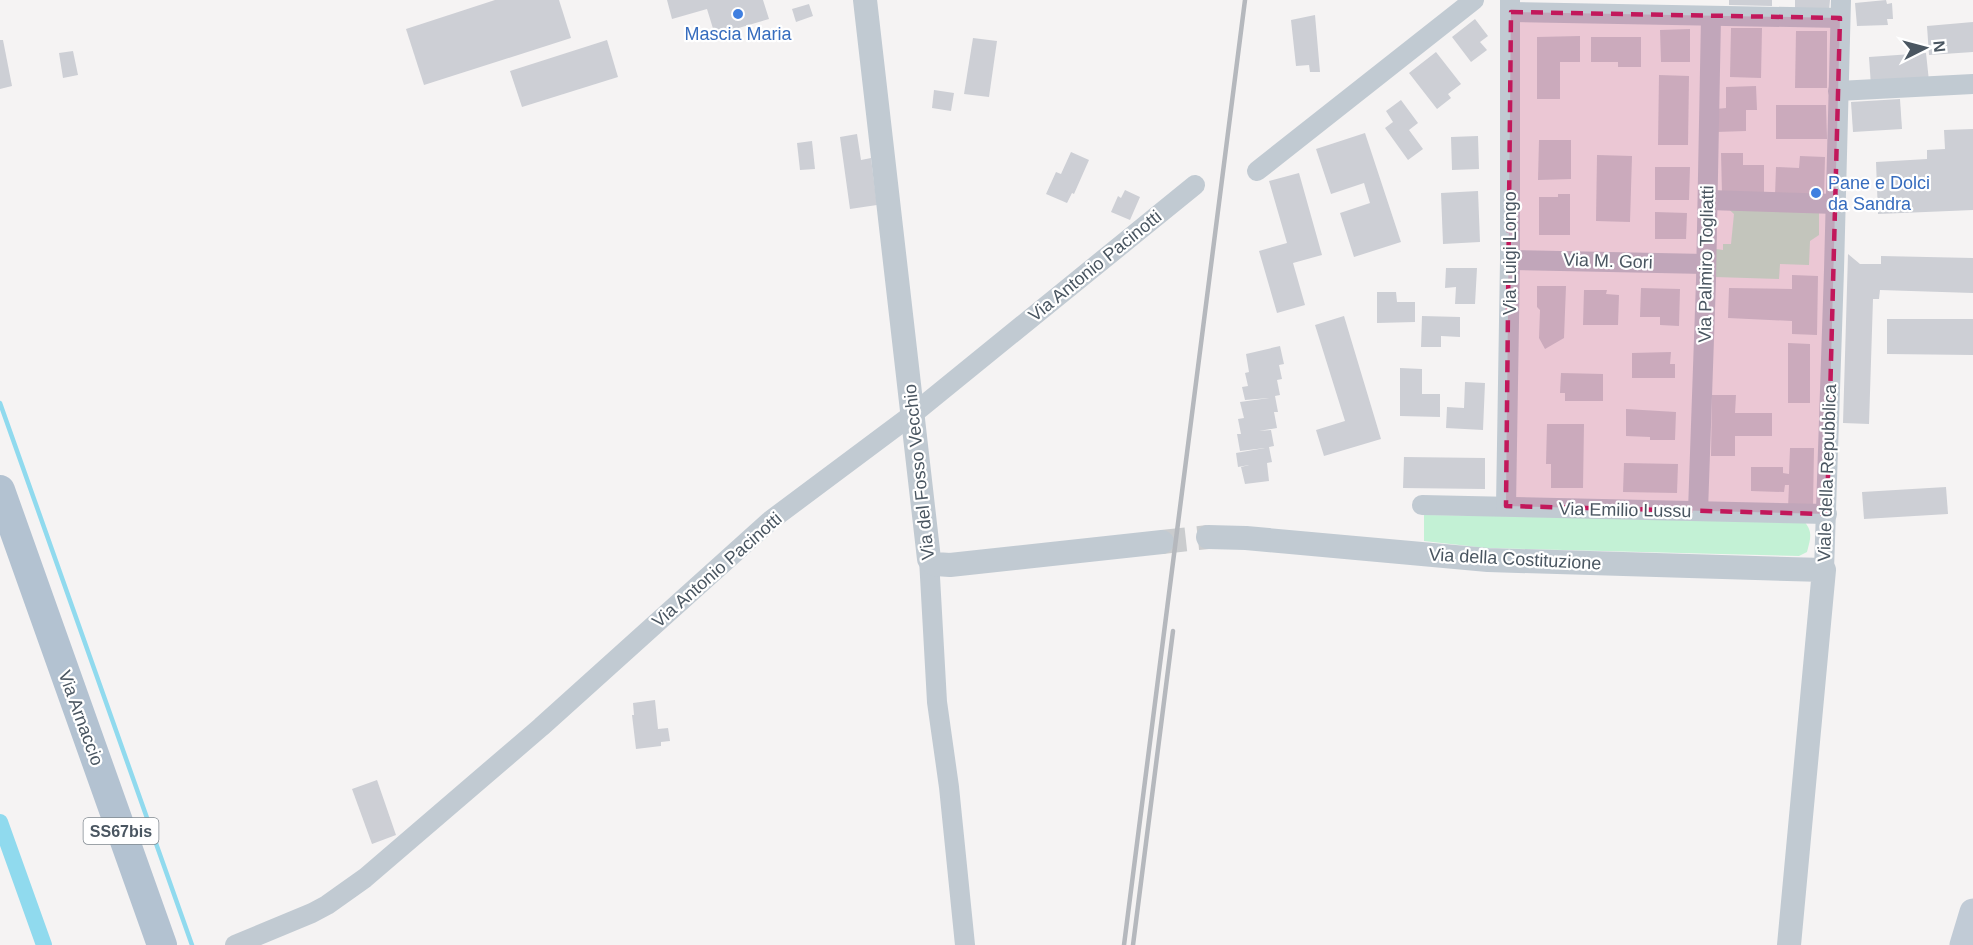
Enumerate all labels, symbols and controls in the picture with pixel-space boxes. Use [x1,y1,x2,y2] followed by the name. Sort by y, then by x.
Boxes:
[731,7,745,21] marker: Mascia Maria
[1895,18,1955,78] north arrow
[684,24,792,44] place label: Mascia Maria
[1930,40,1948,53] text: N
[1828,173,1930,214] place label: Pane e Dolci da Sandra
[1695,185,1717,343] street label: Via Palmiro Togliatti
[1809,186,1823,200] marker: Pane e Dolci da Sandra
[1500,191,1520,315] street label: Via Luigi Longo
[1025,206,1165,326] street label: Via Antonio Pacinotti
[1563,249,1653,273] street label: Via M. Gori
[900,383,938,561] street label: Via del Fosso Vecchio
[1814,383,1840,562] street label: Viale della Repubblica
[1558,499,1692,521] street label: Via Emilio Lussu
[648,508,786,632] street label: Via Antonio Pacinotti
[1428,544,1602,574] street label: Via della Costituzione
[55,668,107,768] street label: Via Arnaccio
[84,818,158,844] road number: SS67bis

